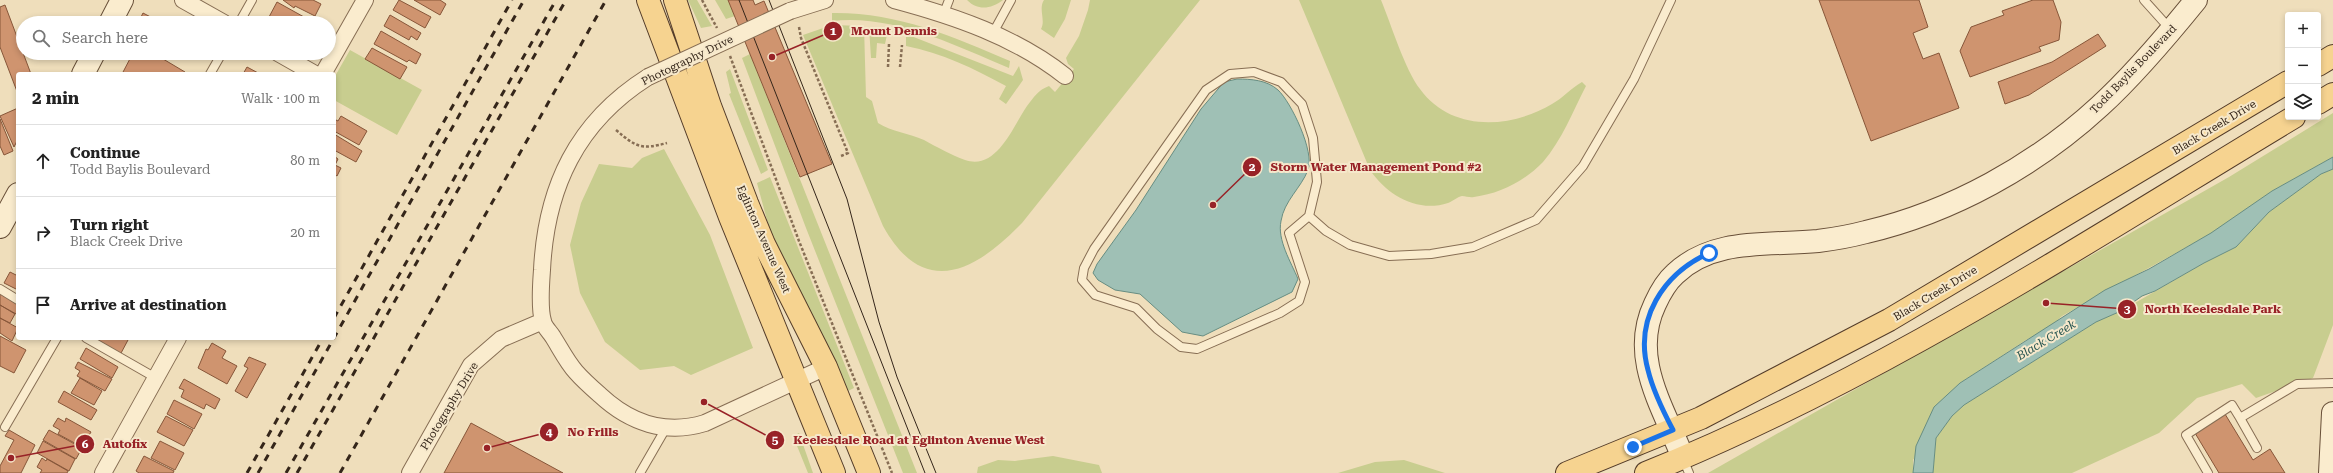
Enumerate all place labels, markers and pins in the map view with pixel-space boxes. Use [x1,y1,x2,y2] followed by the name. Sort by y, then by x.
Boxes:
[823,19,945,43] callout: Mount Dennis
[1242,155,1489,179] callout: Storm Water Management Pond #2
[2117,297,2289,321] callout: North Keelesdale Park
[539,420,626,444] callout: No Frills
[765,428,1053,452] callout: Keelesdale Road at Eglinton Avenue West
[75,432,155,456] callout: Autofix

